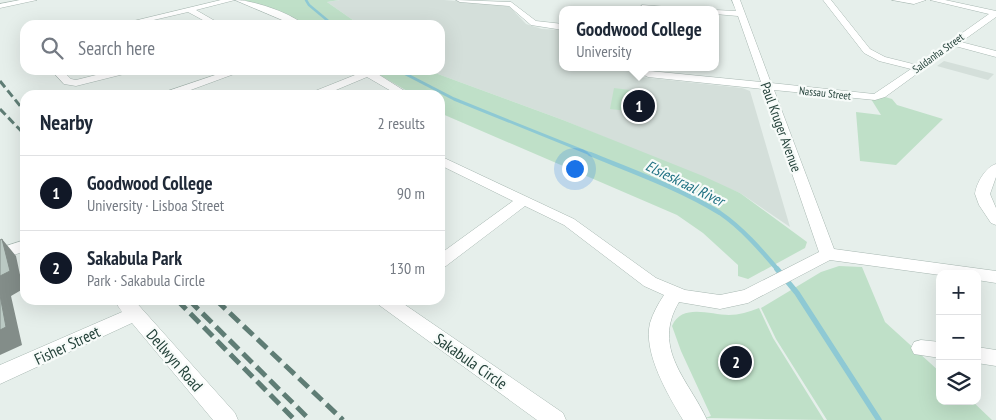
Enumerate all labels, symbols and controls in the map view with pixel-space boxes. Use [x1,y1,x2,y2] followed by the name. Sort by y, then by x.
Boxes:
[559,6,719,71] popup
[576,17,702,41] text: Goodwood College
[20,20,445,75] search box
[910,30,966,76] street label: Saldanha Street
[38,34,66,62] icon: search
[78,36,155,60] text: Search here
[576,41,631,61] text: University
[756,80,806,174] street label: Paul Kruger Avenue
[798,83,852,103] street label: Nassau Street
[623,87,655,125] pin: 1
[40,109,93,136] text: Nearby
[378,113,425,133] text: 2 results
[562,156,588,182] your location
[643,156,729,211] water label: Elsieskraal River
[87,171,213,195] text: Goodwood College
[52,183,60,203] text: 1
[397,183,425,203] text: 90 m
[87,195,224,215] text: University · Lisboa Street
[87,246,182,270] text: Sakabula Park
[52,258,60,278] text: 2
[390,258,425,278] text: 130 m
[87,270,205,290] text: Park · Sakabula Circle
[936,270,981,405] map controls
[936,270,981,315] button: +
[936,315,981,360] button: −
[31,321,103,369] street label: Fisher Street
[143,325,207,395] street label: Dellwyn Road
[431,329,511,393] street label: Sakabula Circle
[720,343,752,381] pin: 2
[936,360,981,405] button: layers

